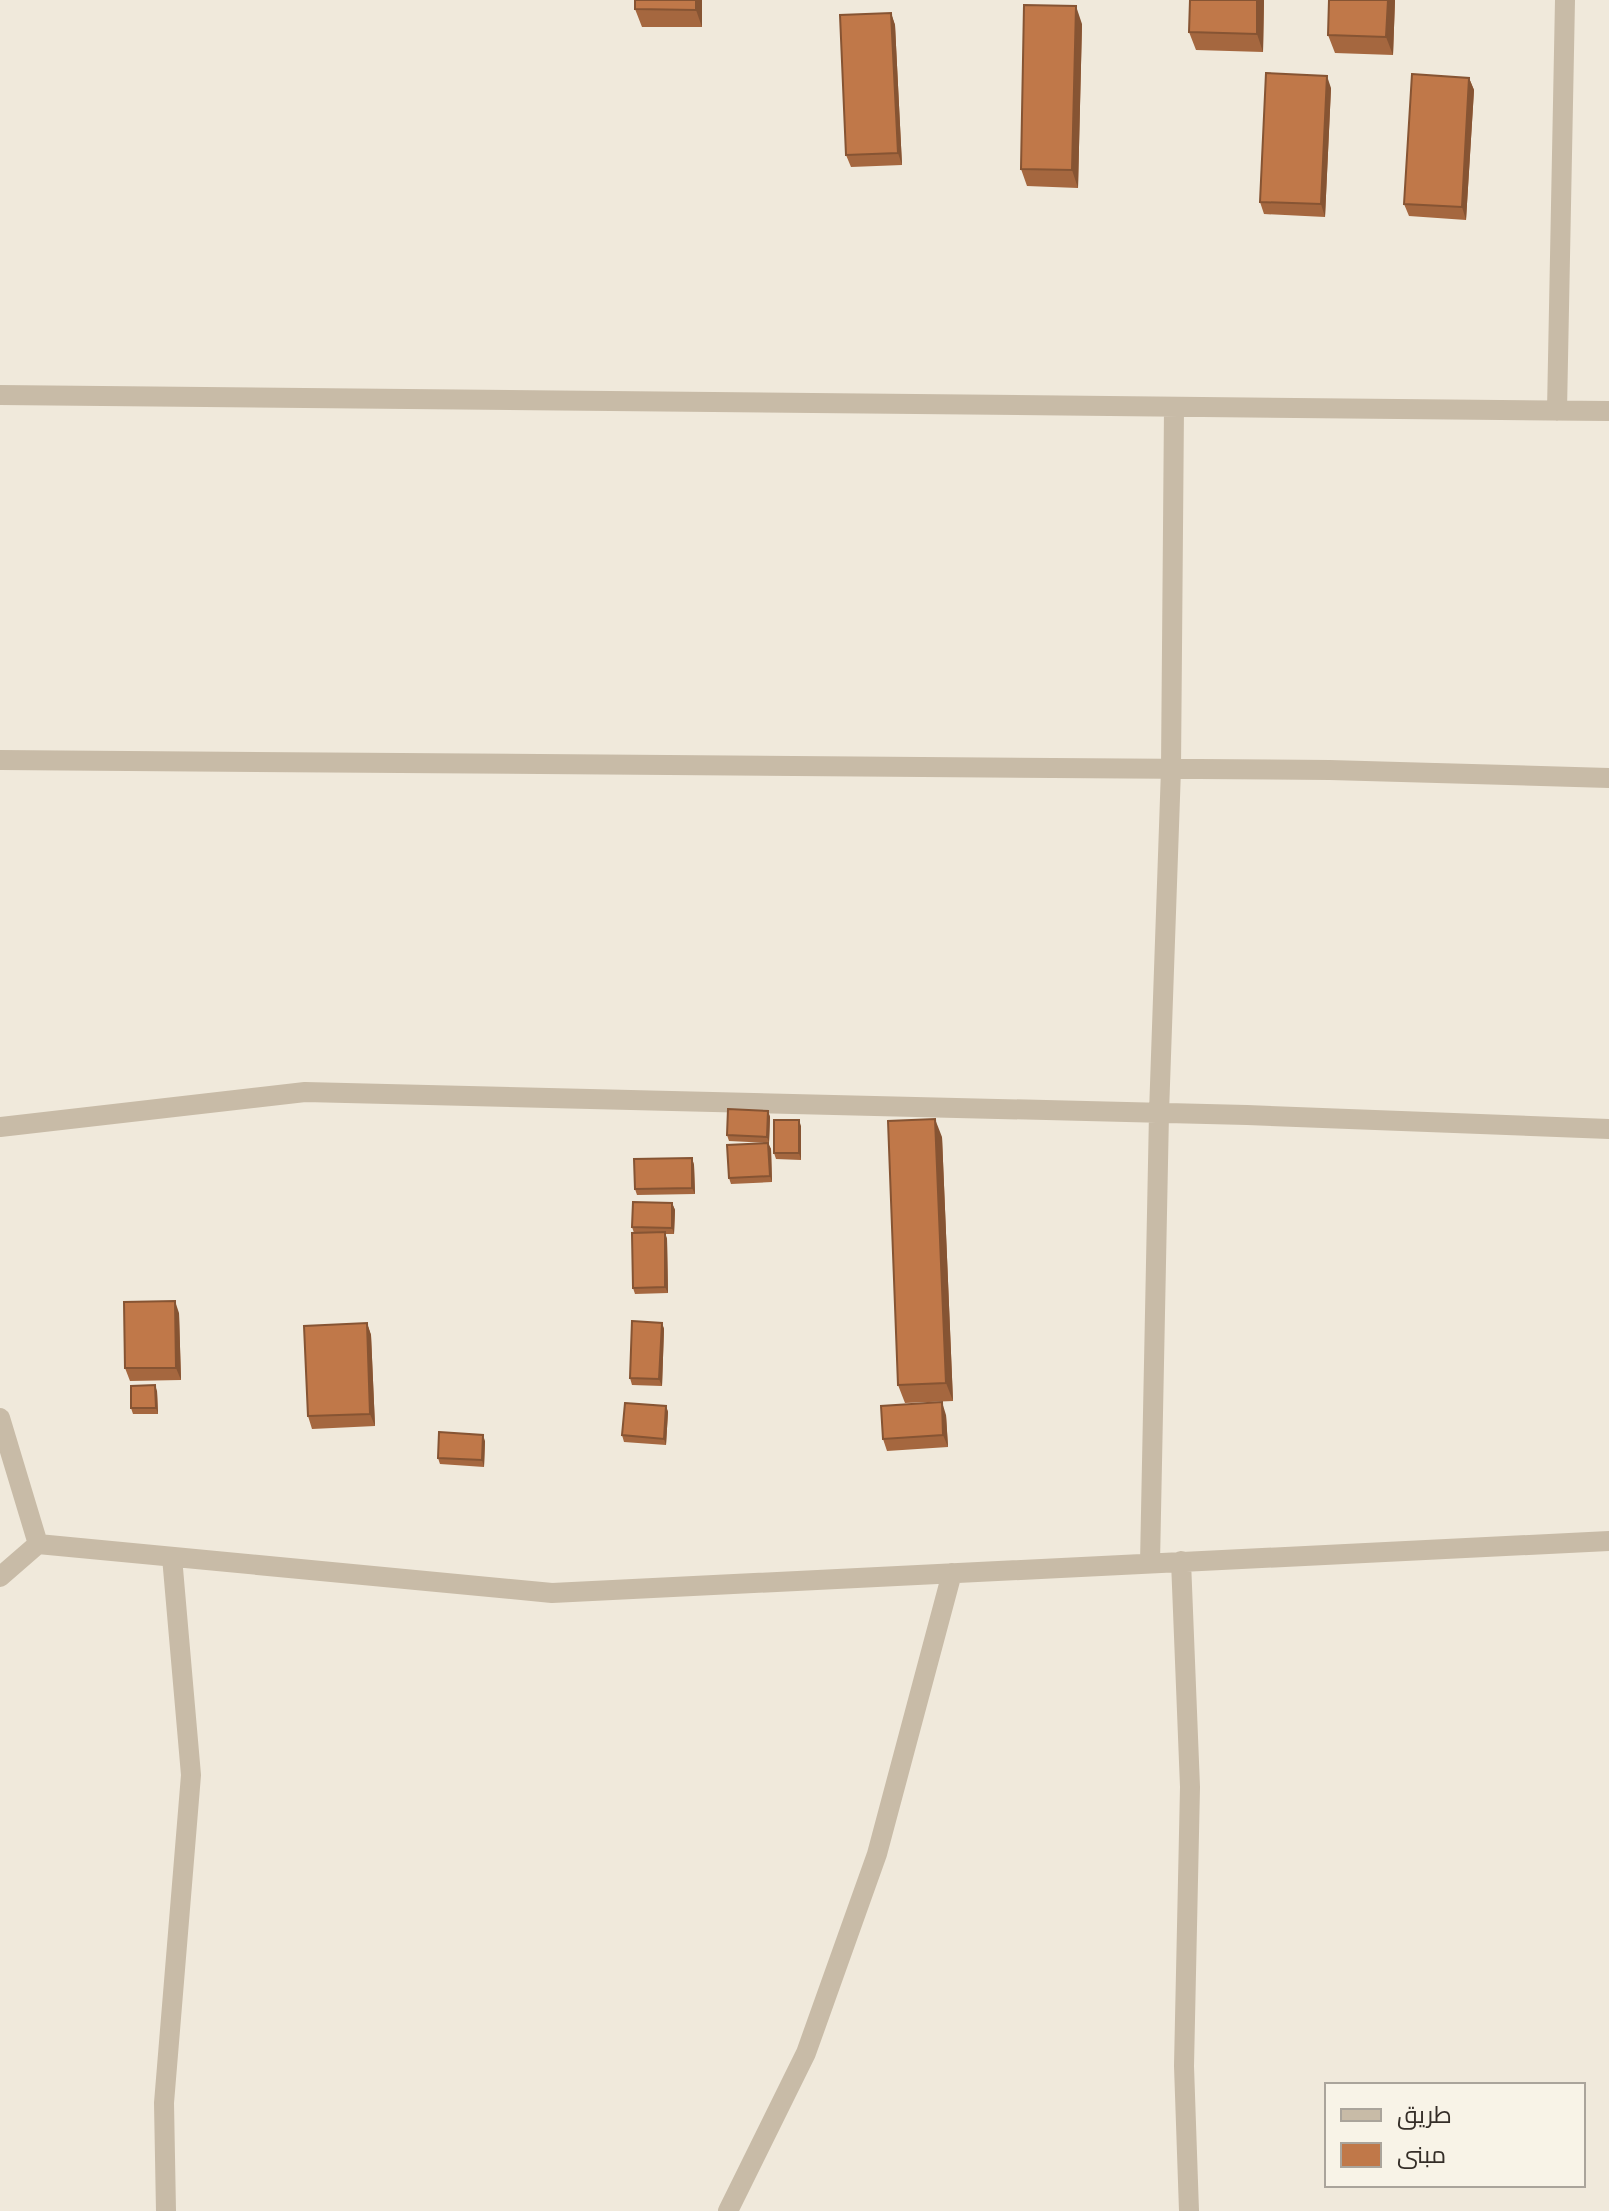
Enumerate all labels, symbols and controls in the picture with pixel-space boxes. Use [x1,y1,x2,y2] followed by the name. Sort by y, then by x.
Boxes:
[1325,2083,1585,2187] legend
[1397,2097,1452,2130] text: طريق
[1397,2137,1446,2170] text: مبنى

